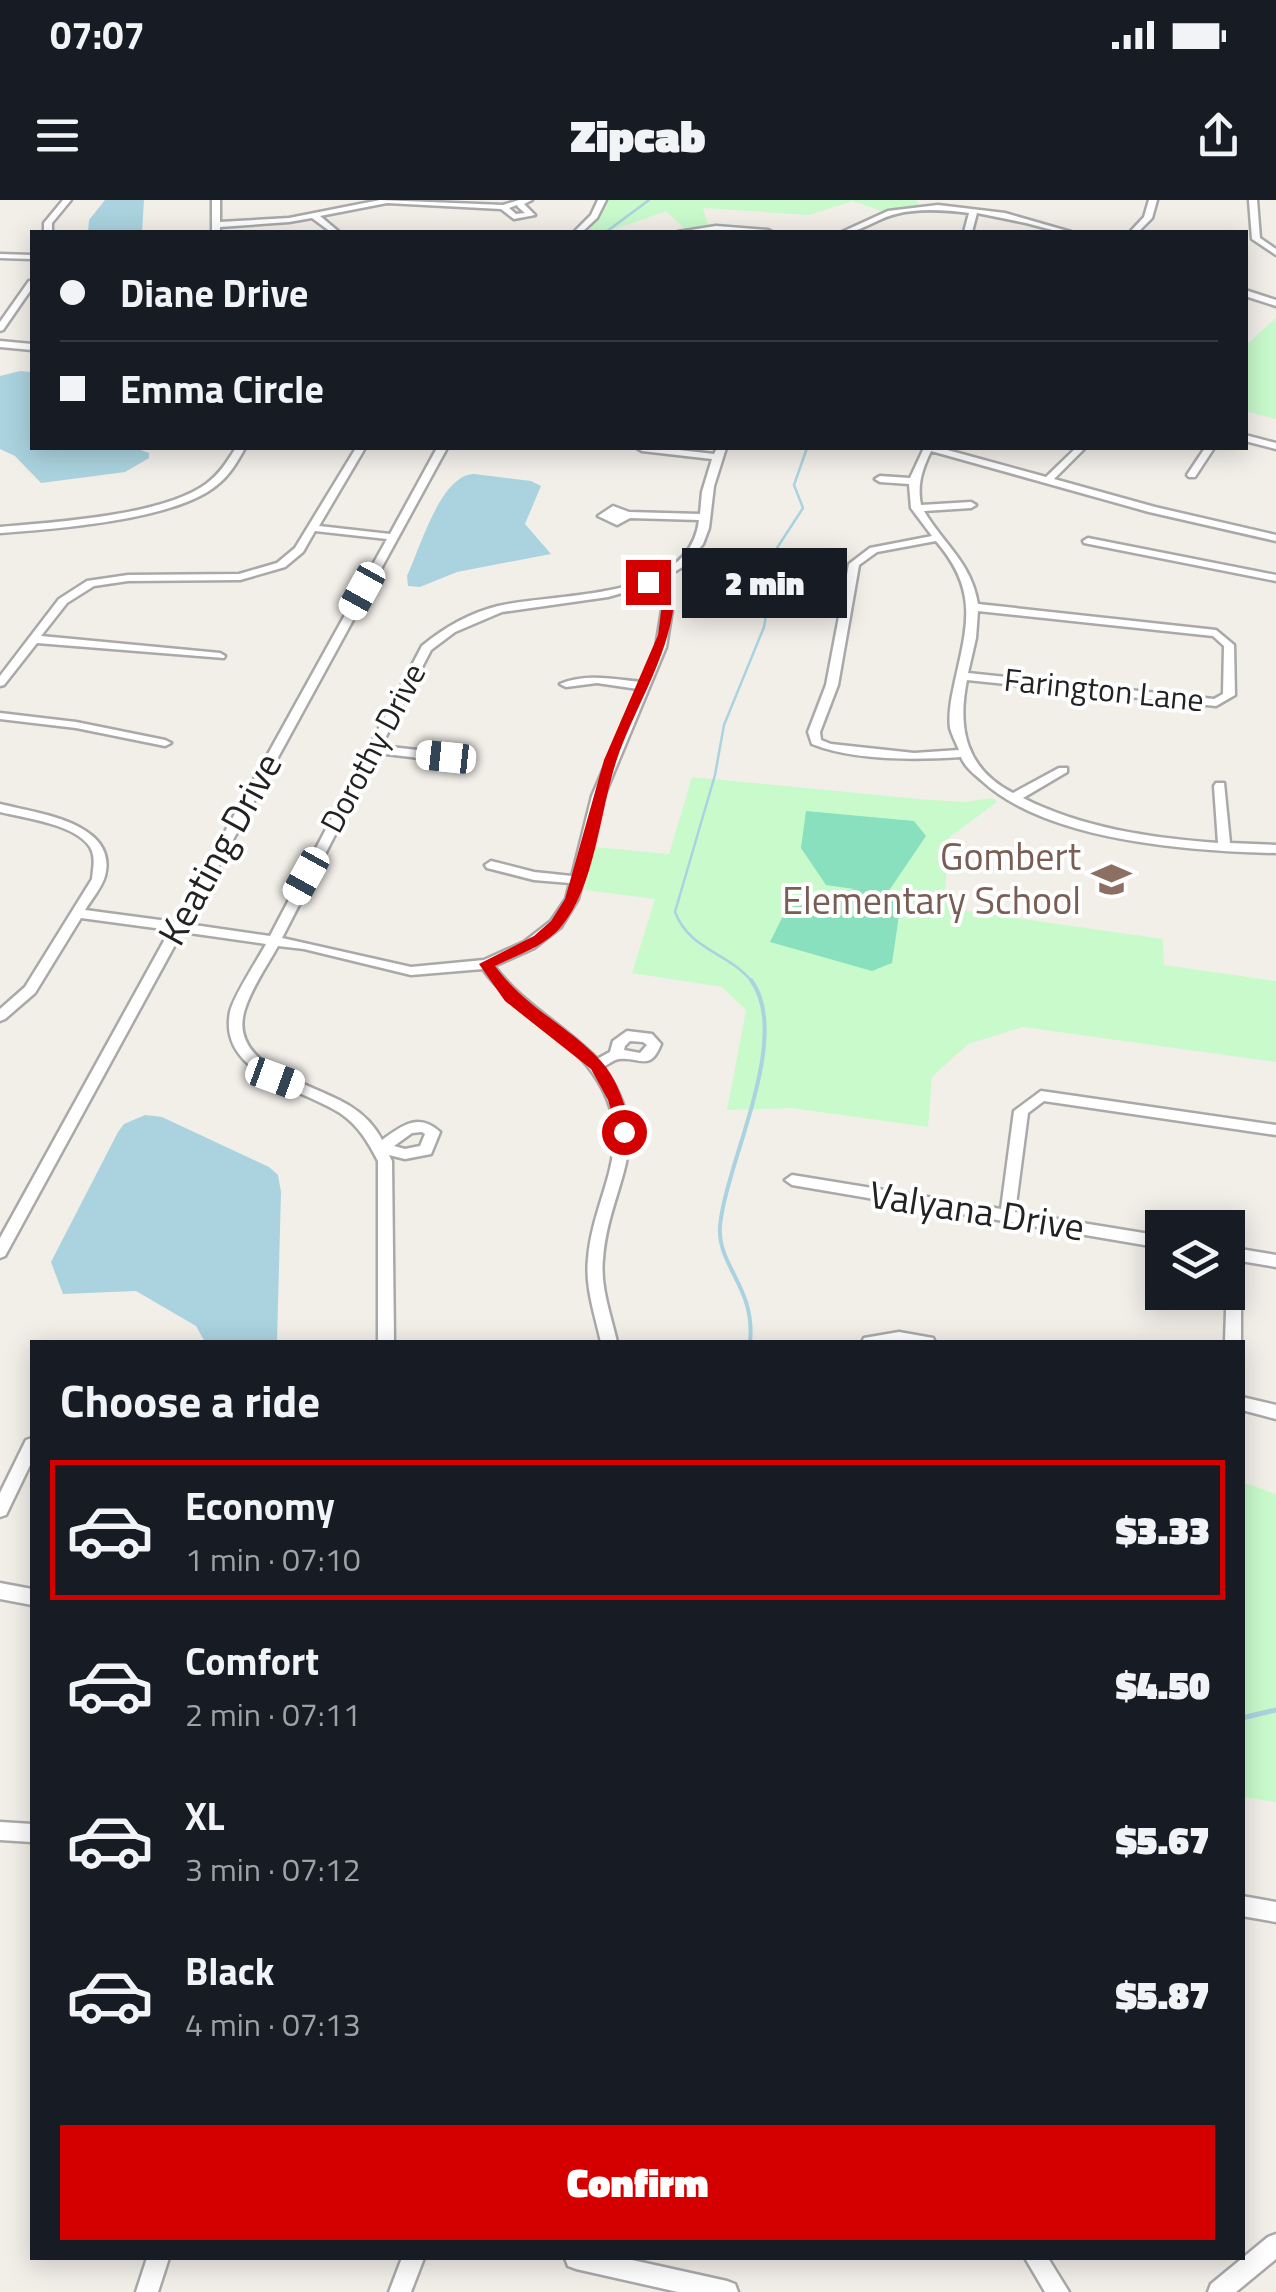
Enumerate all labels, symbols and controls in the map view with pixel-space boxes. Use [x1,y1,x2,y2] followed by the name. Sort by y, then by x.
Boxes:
[50,6,145,64] text: 07:07
[570,101,706,169] text: Zipcab
[30,108,85,163] icon: menu
[1191,108,1246,163] icon: share
[120,264,308,322] text: Diane Drive
[120,360,324,418] text: Emma Circle
[683,547,848,617] callout: 2 min
[334,557,390,625] car
[725,559,804,607] text: 2 min
[626,560,671,605] route end
[307,654,437,841] street label: Dorothy Drive
[1002,655,1206,723] street label: Farington Lane
[415,739,477,775] car
[142,742,296,955] street label: Keating Drive
[782,827,1081,929] place label: Gombert Elementary School
[278,842,334,910] car
[1090,858,1132,900] school or university icon: Gombert Elementary School
[242,1054,308,1102] car
[602,1110,647,1155] route start
[866,1164,1089,1256] street label: Valyana Drive
[1145,1210,1245,1310] map controls
[1145,1210,1245,1310] button: layers
[60,1366,320,1434] text: Choose a ride
[185,1477,335,1535] text: Economy
[65,1485,155,1575] icon: car
[1116,1501,1210,1559] text: $3.33
[185,1535,361,1583] text: 1 min · 07:10
[185,1632,319,1690] text: Comfort
[65,1640,155,1730] icon: car
[1116,1656,1210,1714] text: $4.50
[185,1690,361,1738] text: 2 min · 07:11
[185,1787,225,1845] text: XL
[65,1795,155,1885] icon: car
[1116,1811,1210,1869] text: $5.67
[185,1845,361,1893] text: 3 min · 07:12
[185,1942,274,2000] text: Black
[65,1950,155,2040] icon: car
[1116,1966,1210,2024] text: $5.87
[185,2000,361,2048] text: 4 min · 07:13
[60,2125,1215,2240] button: Confirm

